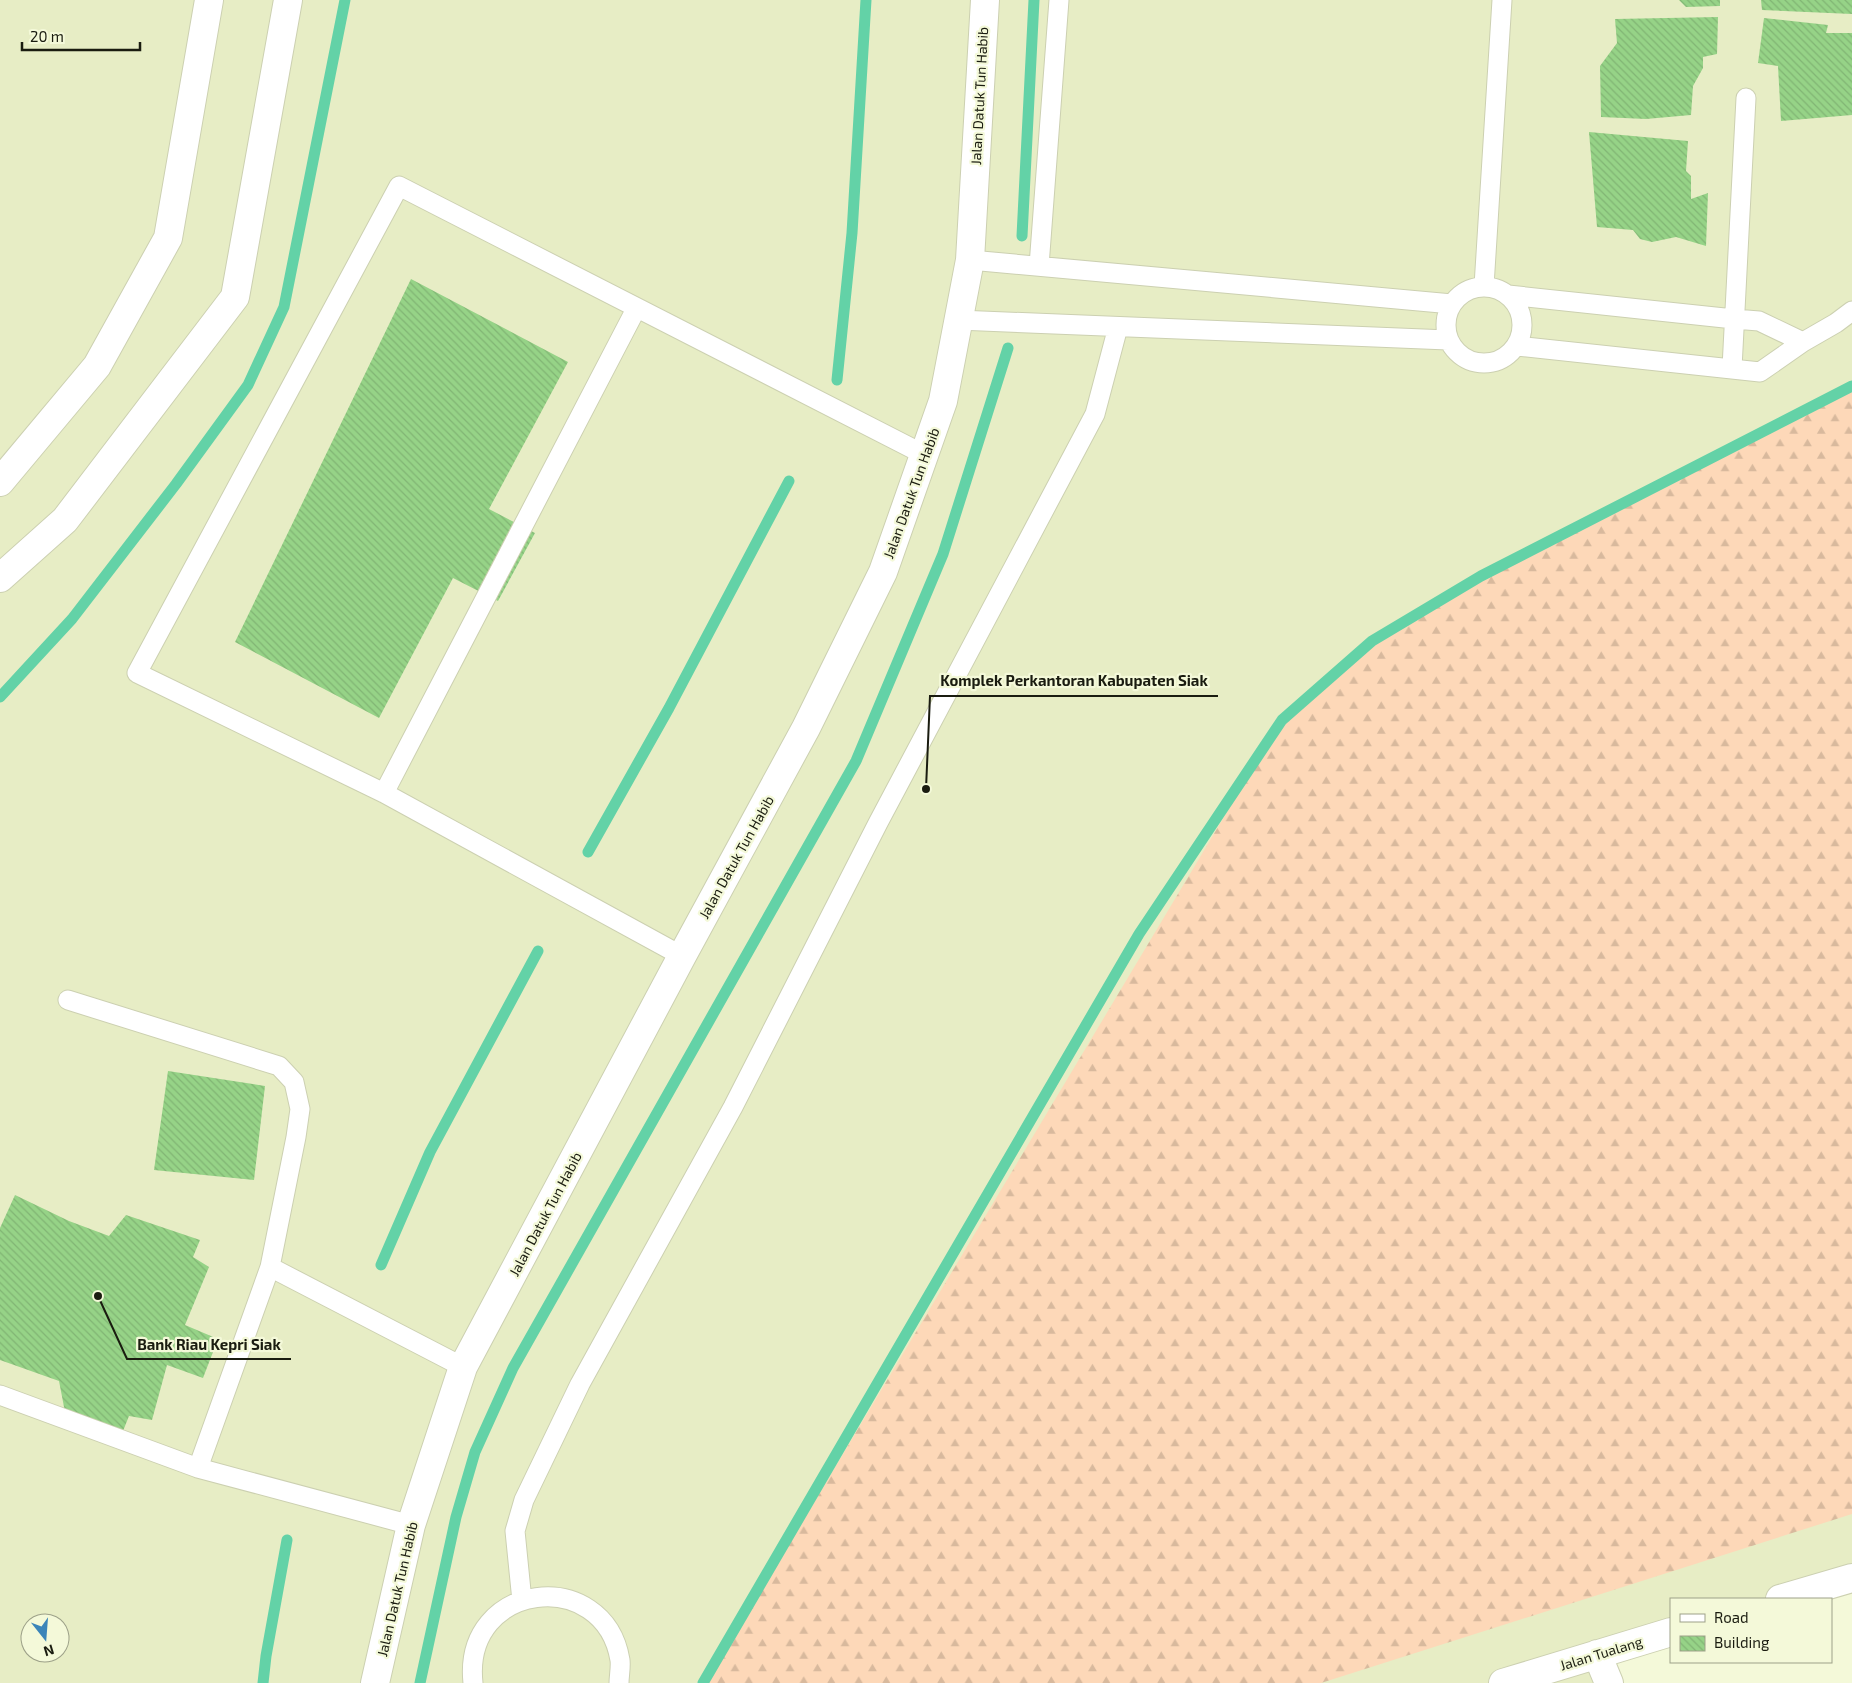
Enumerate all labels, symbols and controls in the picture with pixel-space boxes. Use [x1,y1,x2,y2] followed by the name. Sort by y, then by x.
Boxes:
[22,20,140,52] scale bar
[30,27,64,45] text: 20 m
[967,27,991,165] street label: Jalan Datuk Tun Habib
[879,425,943,561] street label: Jalan Datuk Tun Habib
[930,666,1218,696] callout: Komplek Perkantoran Kabupaten Siak
[940,671,1208,689] text: Komplek Perkantoran Kabupaten Siak
[695,792,777,922] street label: Jalan Datuk Tun Habib
[505,1149,585,1279] street label: Jalan Datuk Tun Habib
[127,1329,291,1359] callout: Bank Riau Kepri Siak
[137,1335,281,1353] text: Bank Riau Kepri Siak
[373,1520,421,1658] street label: Jalan Datuk Tun Habib
[1670,1598,1832,1663] legend
[1714,1608,1749,1626] text: Road
[20,1613,70,1663] north arrow
[1558,1632,1645,1674] street label: Jalan Tualang
[1714,1633,1770,1651] text: Building
[42,1641,56,1661] text: N

